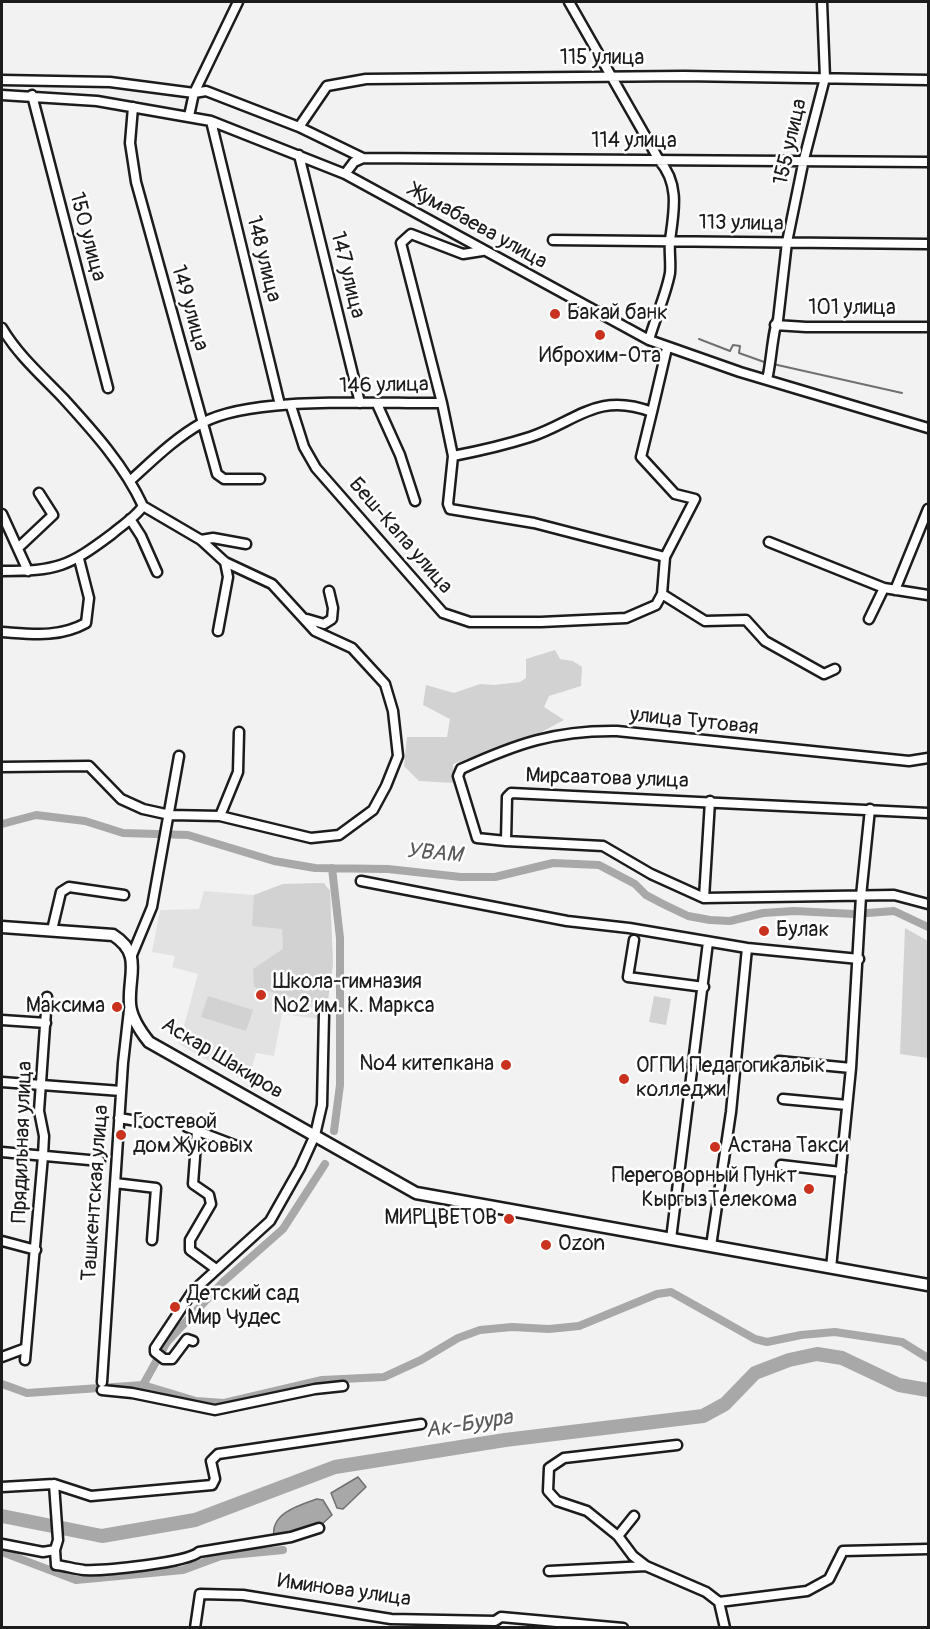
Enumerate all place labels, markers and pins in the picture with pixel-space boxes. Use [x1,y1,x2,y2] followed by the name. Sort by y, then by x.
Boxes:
[567,301,668,327] place label: Бакай банк
[548,307,562,321] marker: Бакай банк
[593,328,607,342] marker: Иброхим-Ота
[539,344,661,370] place label: Иброхим-Ота
[776,918,829,944] place label: Булак
[757,924,771,938] marker: Булак
[273,970,434,1020] place label: Школа-гимназия №2 им. К. Маркса
[254,988,268,1002] marker: Школа-гимназия №2 им. К. Маркса
[26,994,105,1020] place label: Максима
[110,1000,124,1014] marker: Максима
[359,1052,494,1078] place label: №4 китепкана
[636,1054,825,1104] place label: ОГПИ Педагогикалык колледжи
[499,1058,513,1072] marker: №4 китепкана
[617,1072,631,1086] marker: ОГПИ Педагогикалык колледжи
[133,1110,253,1160] place label: Гостевой дом Жуковых
[114,1128,128,1142] marker: Гостевой дом Жуковых
[727,1134,848,1160] place label: Астана Такси
[708,1140,722,1154] marker: Астана Такси
[612,1164,797,1214] place label: Переговорный Пункт КыргызТелекома
[802,1182,816,1196] marker: Переговорный Пункт КыргызТелекома
[384,1206,497,1232] place label: МИРЦВЕТОВ
[502,1212,516,1226] marker: МИРЦВЕТОВ
[558,1232,605,1258] place label: Ozon
[539,1238,553,1252] marker: Ozon
[187,1282,299,1332] place label: Детский сад Мир Чудес
[168,1300,182,1314] marker: Детский сад Мир Чудес

